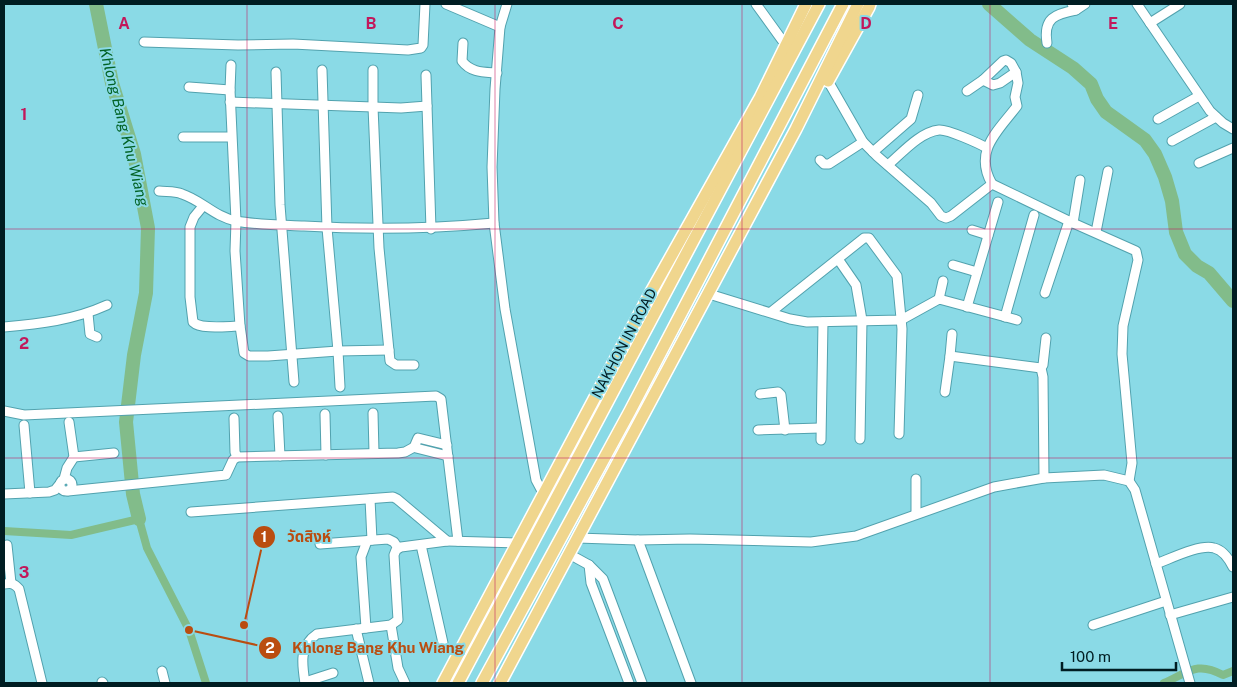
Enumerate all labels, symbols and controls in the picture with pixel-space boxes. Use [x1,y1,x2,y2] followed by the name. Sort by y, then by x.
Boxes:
[118,14,130,33] text: A
[366,14,377,33] text: B
[612,14,624,33] text: C
[860,14,872,33] text: D
[1108,14,1118,33] text: E
[97,46,152,208] water label: Khlong Bang Khu Wiang
[21,105,27,124] text: 1
[588,286,660,400] street label: NAKHON IN ROAD
[19,334,29,353] text: 2
[251,522,341,552] callout: วัดสิงห์
[261,528,267,545] text: 1
[287,528,331,545] text: วัดสิงห์
[19,563,29,582] text: 3
[257,633,474,663] callout: Khlong Bang Khu Wiang
[265,639,275,656] text: 2
[292,639,465,656] text: Khlong Bang Khu Wiang
[1062,640,1176,672] scale bar
[1070,648,1111,665] text: 100 m

